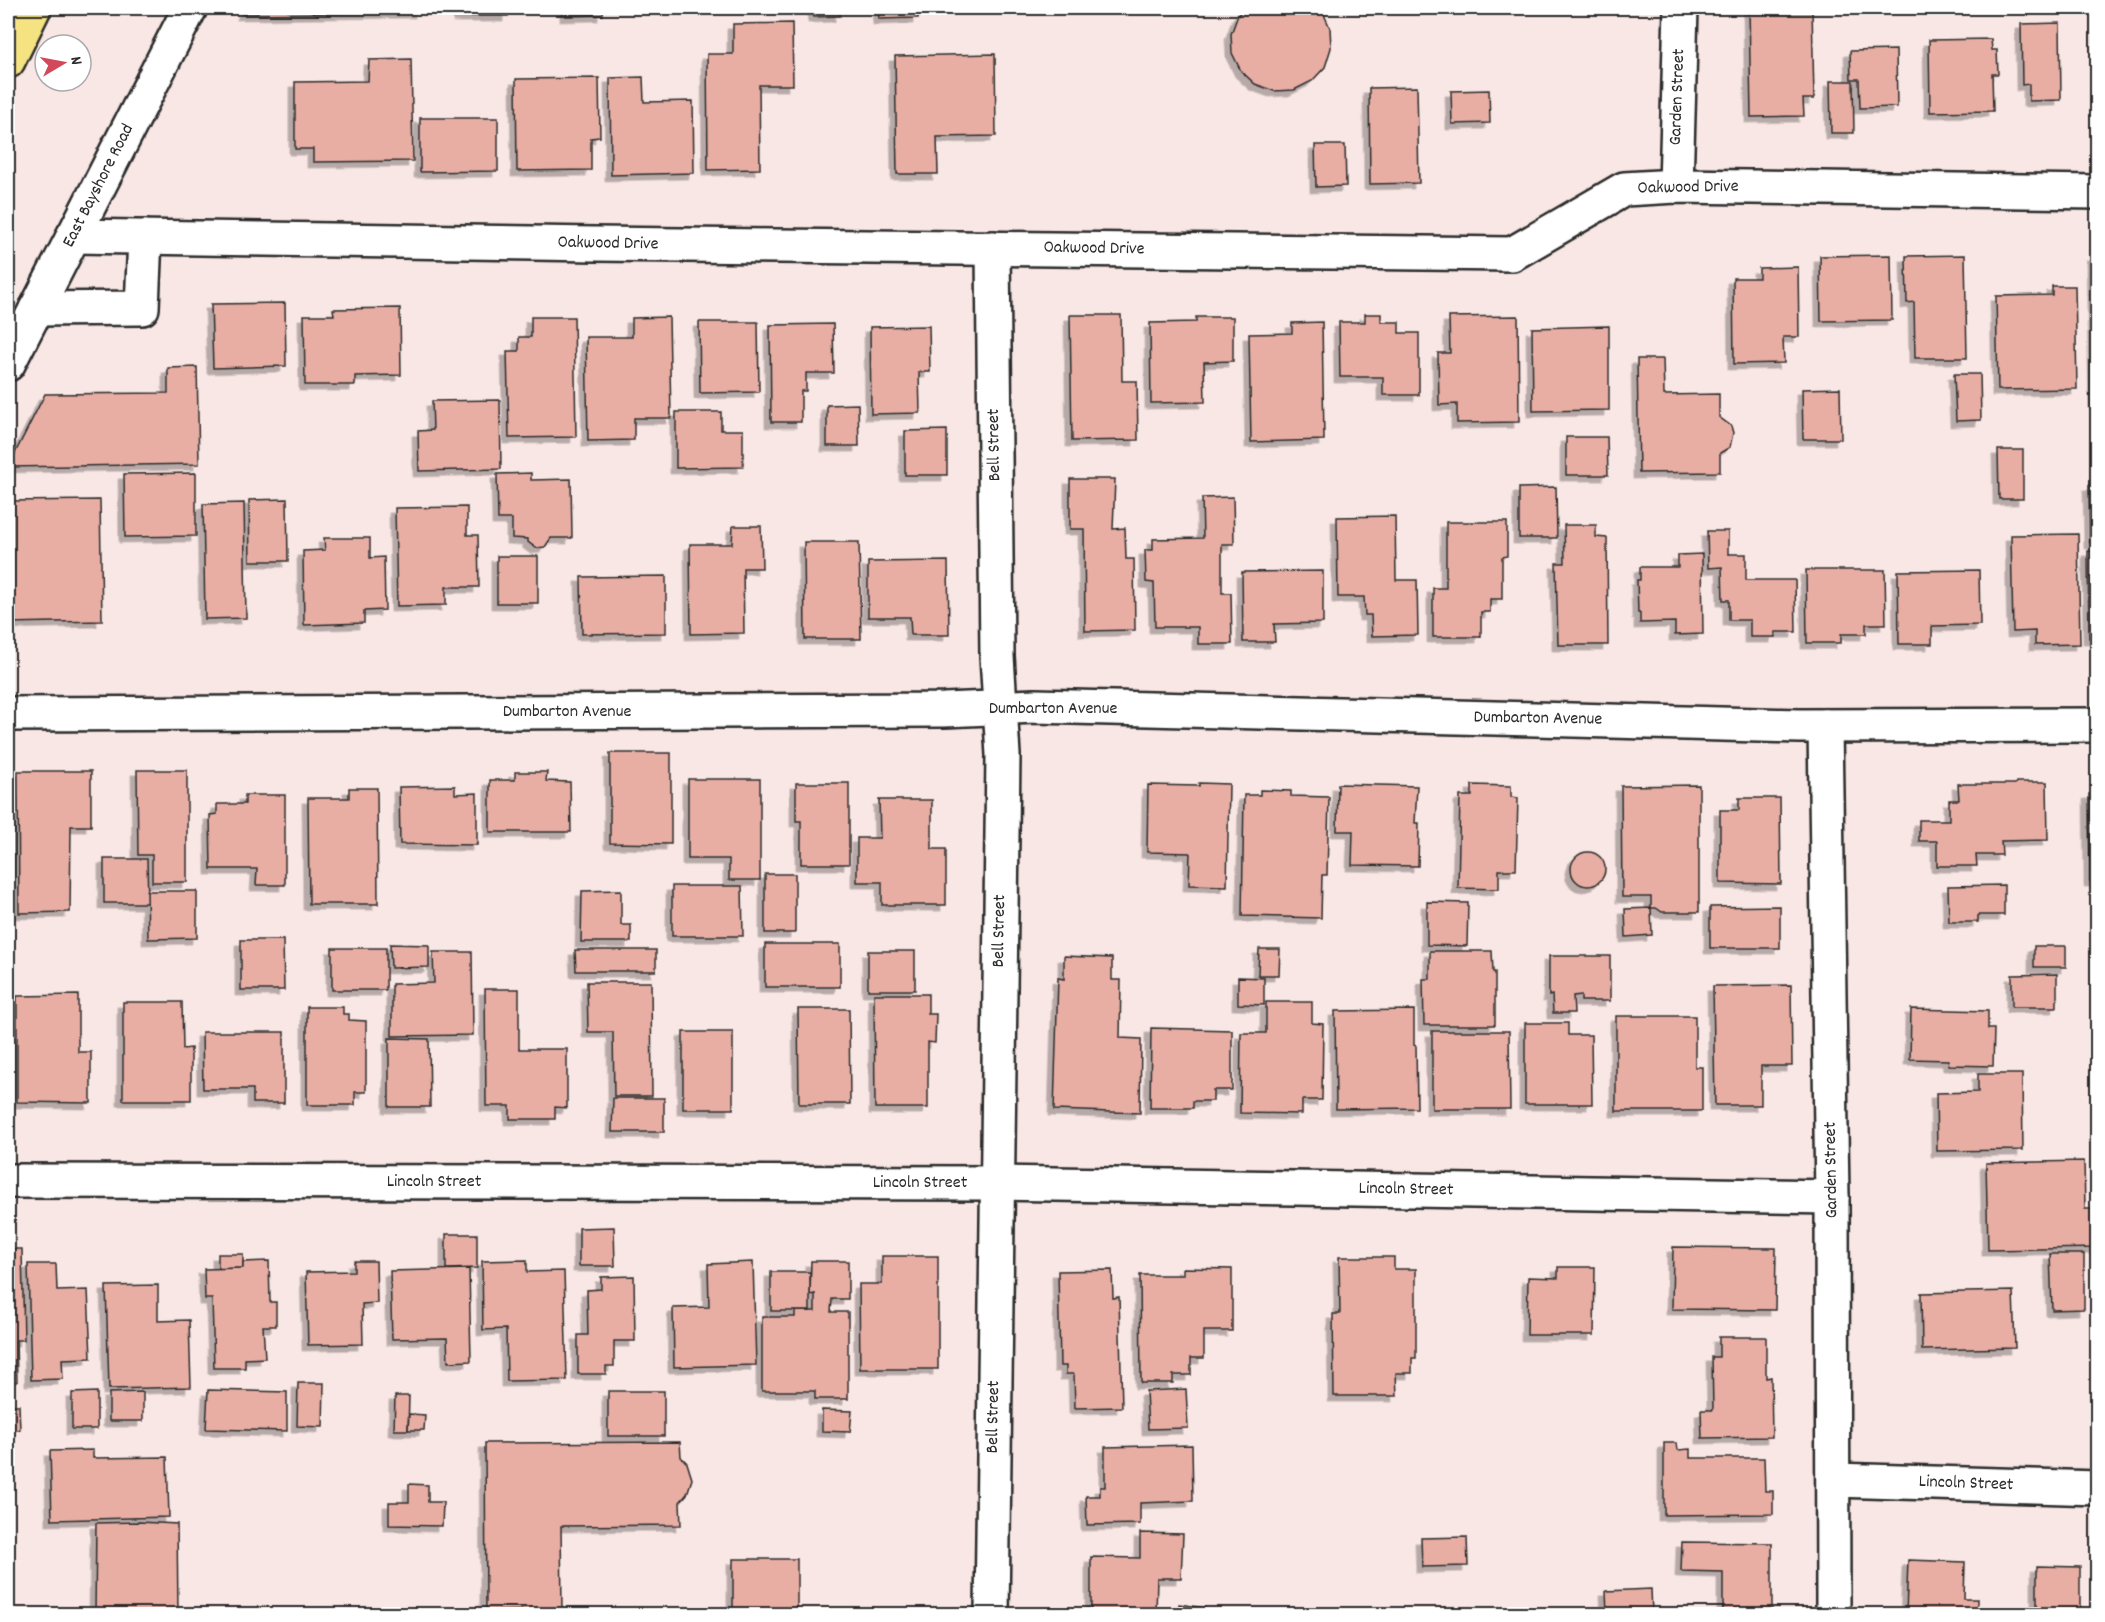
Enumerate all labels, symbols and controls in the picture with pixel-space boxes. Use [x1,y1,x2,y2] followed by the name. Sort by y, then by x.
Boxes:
[33,33,93,93] north arrow
[1664,48,1692,146] street label: Garden Street
[63,55,87,67] text: N
[57,120,141,252] street label: East Bayshore Road
[1637,175,1739,201] street label: Oakwood Drive
[557,231,659,257] street label: Oakwood Drive
[1043,236,1145,262] street label: Oakwood Drive
[982,408,1008,482] street label: Bell Street
[989,697,1117,722] street label: Dumbarton Avenue
[503,700,631,725] street label: Dumbarton Avenue
[1473,705,1603,733] street label: Dumbarton Avenue
[987,894,1013,968] street label: Bell Street
[1819,1121,1845,1219] street label: Garden Street
[387,1170,482,1195] street label: Lincoln Street
[873,1171,968,1196] street label: Lincoln Street
[1358,1177,1454,1203] street label: Lincoln Street
[981,1380,1007,1454] street label: Bell Street
[1918,1470,2014,1498] street label: Lincoln Street

